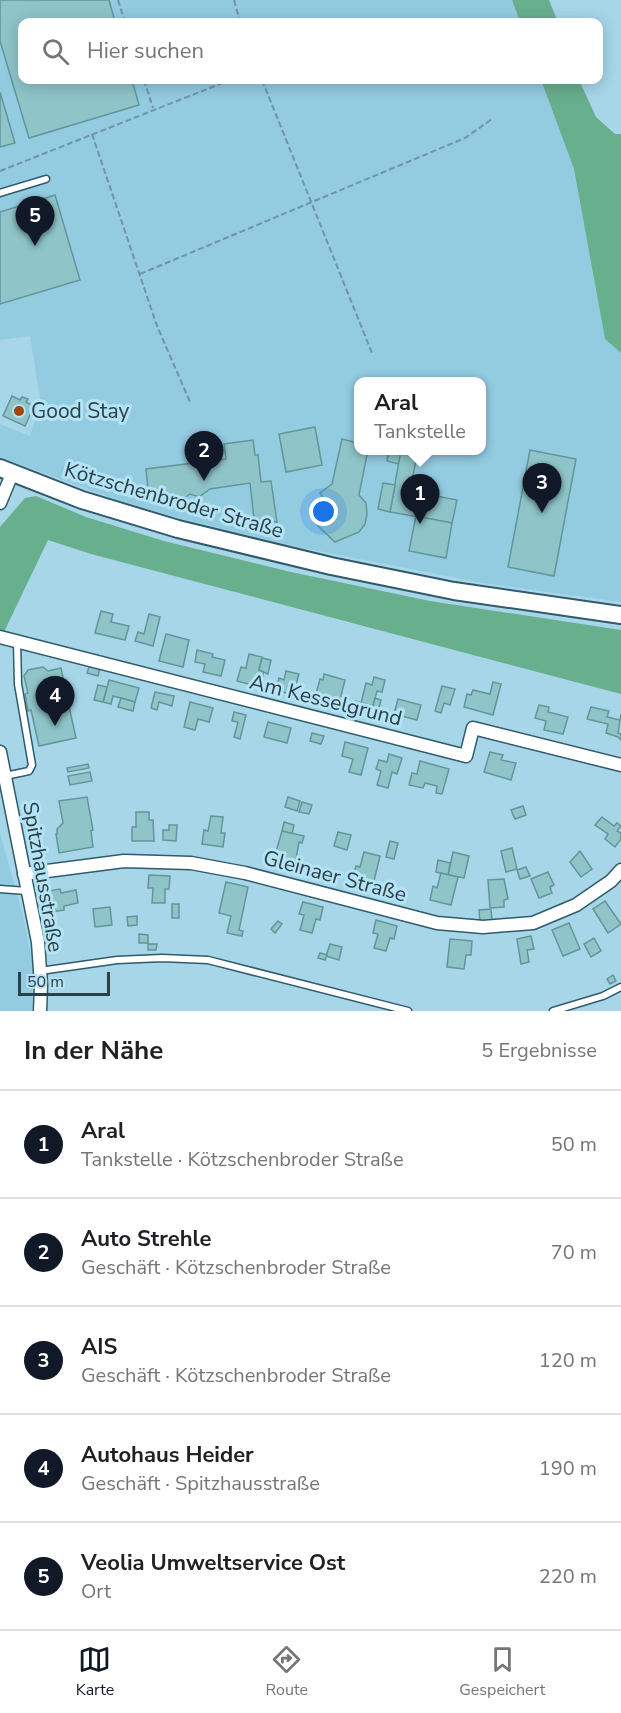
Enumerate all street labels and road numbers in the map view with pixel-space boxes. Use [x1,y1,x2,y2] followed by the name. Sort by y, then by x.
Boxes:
[61,455,287,545] street label: Kötzschenbroder Straße
[247,668,405,732] street label: Am Kesselgrund
[16,800,70,954] street label: Spitzhausstraße
[260,843,410,909] street label: Gleinaer Straße

